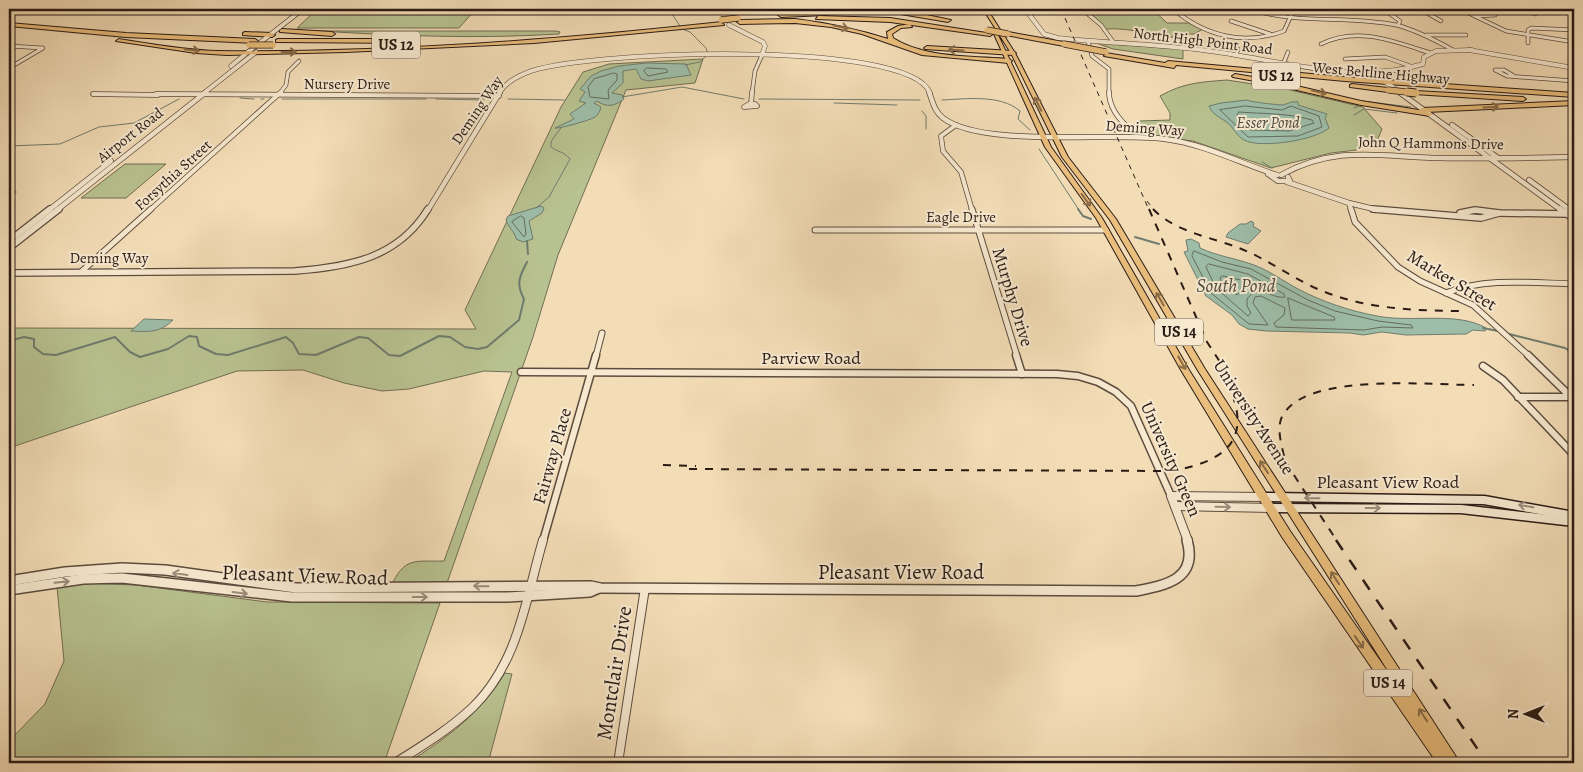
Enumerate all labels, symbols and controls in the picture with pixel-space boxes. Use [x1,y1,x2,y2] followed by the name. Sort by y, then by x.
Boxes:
[832,23,848,32] one-way arrow
[1132,23,1275,60] street label: North High Point Road
[372,32,420,58] road number: US 12
[948,45,964,54] one-way arrow
[183,46,199,55] one-way arrow
[280,47,297,57] one-way arrow
[1310,57,1451,89] street label: West Beltline Highway
[1252,62,1300,90] road number: US 12
[447,71,508,148] street label: Deming Way
[304,74,391,94] street label: Nursery Drive
[1310,88,1326,97] one-way arrow
[1033,97,1042,112] one-way arrow
[92,102,168,168] street label: Airport Road
[1482,102,1498,111] one-way arrow
[1236,112,1300,134] water label: Esser Pond
[1105,115,1185,141] street label: Deming Way
[1358,132,1504,154] street label: John Q Hammons Drive
[130,135,216,215] street label: Forsythia Street
[1081,193,1092,206] one-way arrow
[926,207,996,227] street label: Eagle Drive
[1403,244,1501,316] street label: Market Street
[987,245,1039,349] street label: Murphy Drive
[70,248,149,268] street label: Deming Way
[1196,273,1276,299] water label: South Pond
[1154,293,1164,307] one-way arrow
[1155,318,1203,346] road number: US 14
[761,346,861,370] street label: Parview Road
[1208,355,1300,479] street label: University Avenue
[1177,356,1187,370] one-way arrow
[1135,398,1207,521] street label: University Green
[527,405,577,507] street label: Fairway Place
[1259,460,1269,474] one-way arrow
[1317,470,1460,494] street label: Pleasant View Road
[1304,493,1320,503] one-way arrow
[1519,501,1535,511] one-way arrow
[1215,502,1231,512] one-way arrow
[1364,503,1380,512] one-way arrow
[221,558,390,592] street label: Pleasant View Road
[818,558,985,586] street label: Pleasant View Road
[172,568,188,578] one-way arrow
[1330,572,1340,586] one-way arrow
[53,577,69,587] one-way arrow
[473,581,490,591] one-way arrow
[232,588,248,598] one-way arrow
[412,592,428,602] one-way arrow
[590,604,638,742] street label: Montclair Drive
[1354,635,1364,649] one-way arrow
[1364,670,1412,696] road number: US 14
[1500,690,1550,740] north arrow
[1418,708,1428,722] one-way arrow
[1504,709,1523,719] text: N

